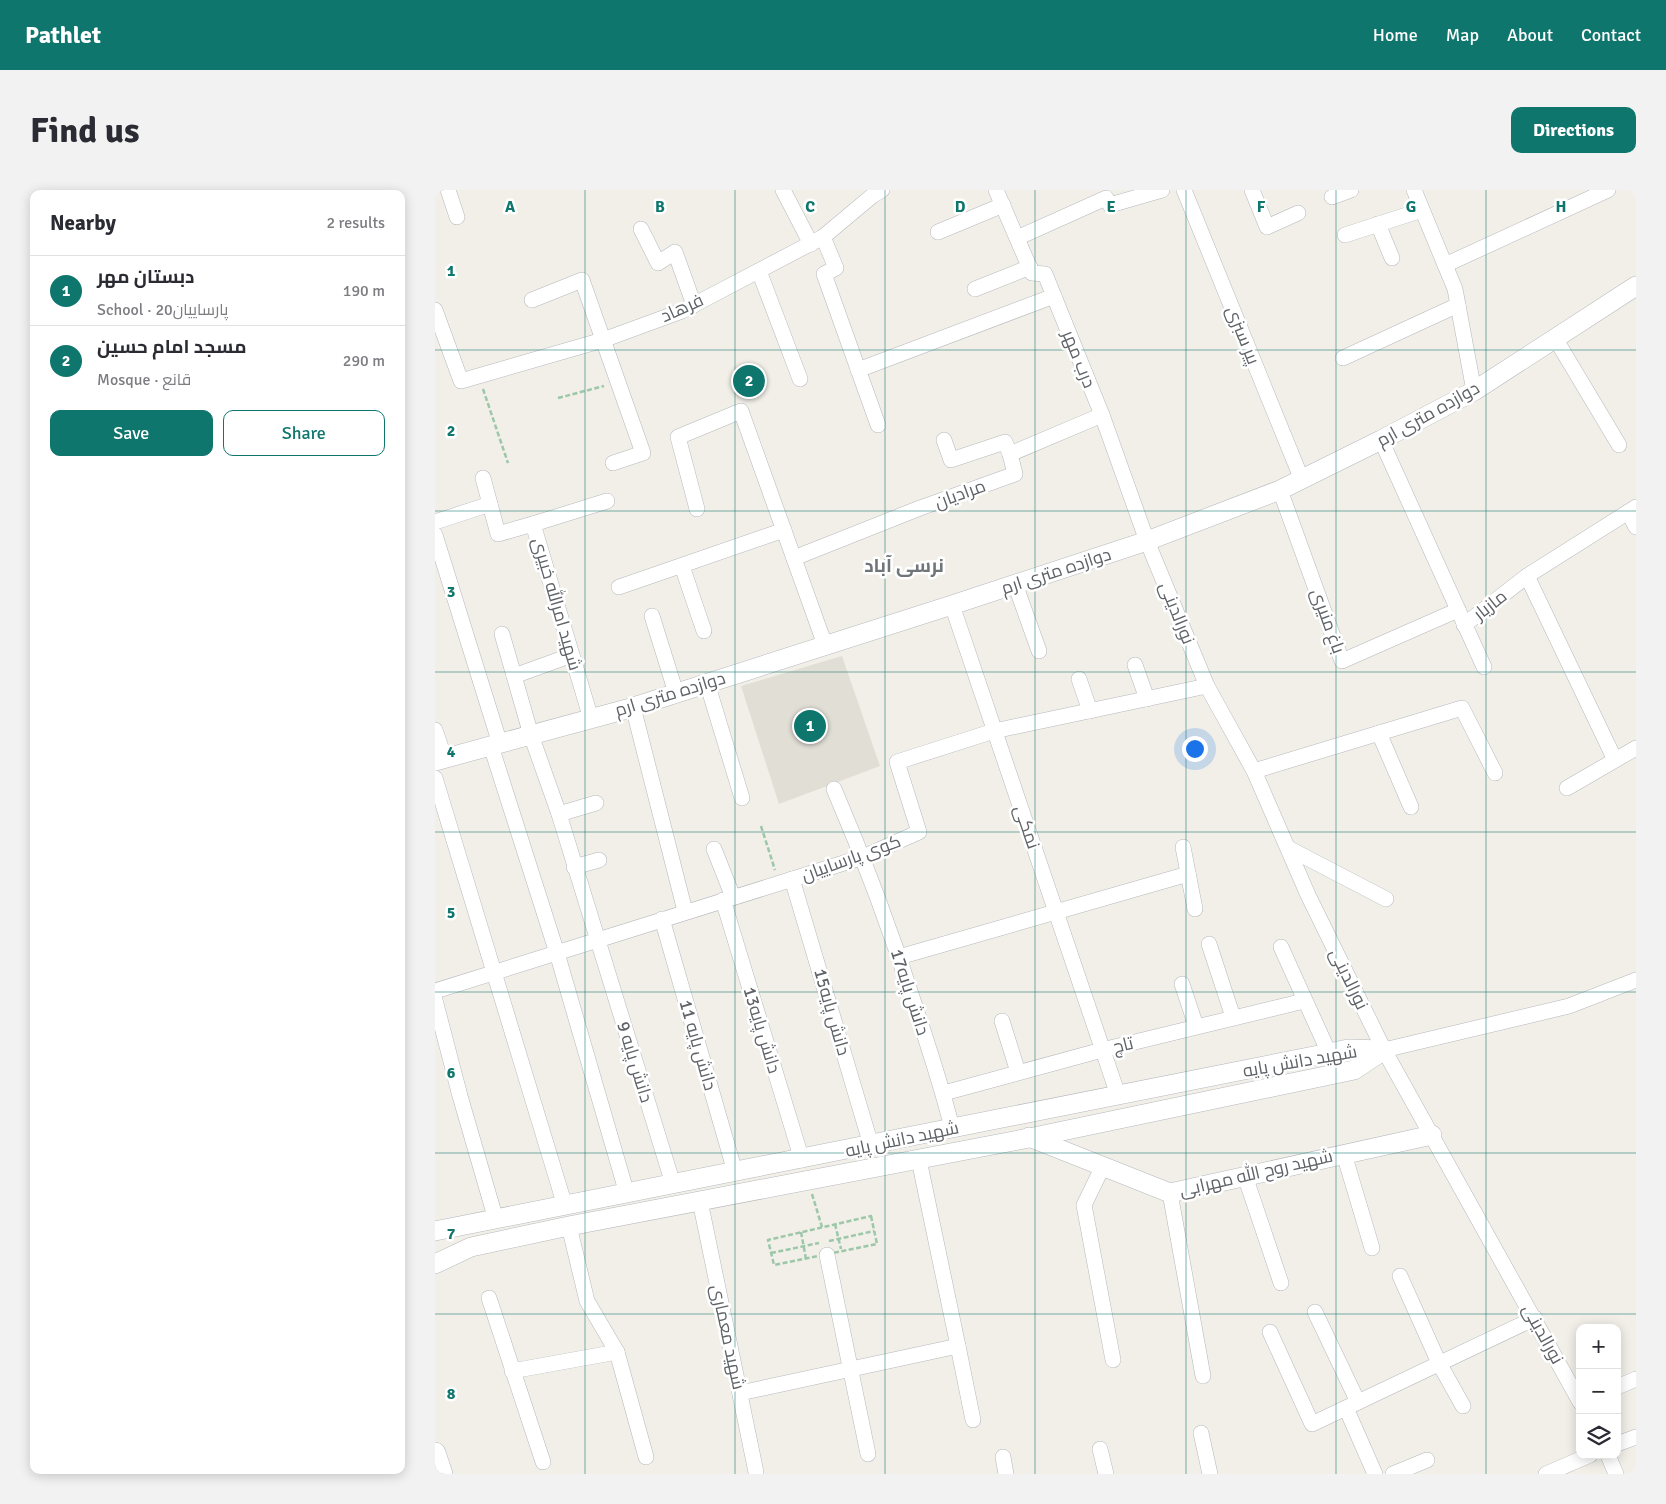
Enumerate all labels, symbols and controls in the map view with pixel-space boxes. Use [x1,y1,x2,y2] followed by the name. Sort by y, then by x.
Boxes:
[25,20,101,50] text: Pathlet
[1373,24,1418,46] text: Home
[1446,24,1479,46] text: Map
[1507,24,1553,46] text: About
[1581,24,1641,46] text: Contact
[1511,107,1636,153] button: Directions
[30,109,140,152] text: Find us
[505,197,516,217] text: A
[655,197,665,217] text: B
[805,197,815,217] text: C
[955,197,966,217] text: D
[1106,197,1116,217] text: E
[1257,197,1266,217] text: F
[1406,197,1416,217] text: G
[1556,197,1566,217] text: H
[50,210,116,236] text: Nearby
[326,213,385,233] text: 2 results
[447,261,456,281] text: 1
[97,265,195,289] text: دبستان مهر
[62,281,70,301] text: 1
[343,281,385,301] text: 190 m
[657,289,707,327] street label: فرهاد
[97,300,228,320] text: School · پارساییان20
[1220,303,1265,368] street label: پیر سبزی
[1057,326,1101,391] street label: درب مهر
[97,335,247,359] text: مسجد امام حسین
[62,351,70,371] text: 2
[343,351,385,371] text: 290 m
[733,362,765,400] pin: 2
[97,370,191,390] text: Mosque · قانع
[1373,377,1484,452] street label: دوازده متری ارم
[50,410,213,456] button: Save
[223,410,385,456] button: Share
[447,421,455,441] text: 2
[932,475,988,513] street label: مرادیان
[527,535,587,673] street label: شهید امرالله خبیری
[998,543,1114,600] street label: دوازده متری ارم
[864,554,944,578] district label: نرسی آباد
[1155,579,1199,647] street label: نورالدینی
[447,582,455,602] text: 3
[1305,585,1350,657] street label: باغ منیری
[1468,585,1511,626] street label: مازیار
[612,667,728,722] street label: دوازده متری ارم
[794,707,826,745] pin: 1
[1182,736,1208,762] your location
[447,742,456,762] text: 4
[1009,802,1045,852] street label: نمکی
[798,830,904,887] street label: کوی پارساییان
[447,903,455,923] text: 5
[1325,945,1373,1013] street label: نورالدینی
[885,946,934,1038] street label: دانش پایه17
[808,966,855,1058] street label: دانش پایه15
[737,984,786,1076] street label: دانش پایه13
[674,997,721,1093] street label: دانش پایه 11
[611,1019,658,1106] street label: دانش پایه 9
[1110,1032,1136,1059] street label: تاچ
[1241,1040,1359,1083] street label: شهید دانش پایه
[447,1063,456,1083] text: 6
[843,1116,961,1163] street label: شهید دانش پایه
[1177,1144,1335,1202] street label: شهید روح الله مهرابی
[447,1224,456,1244] text: 7
[706,1282,750,1392] street label: شهید معماری
[1518,1300,1568,1368] street label: نورالدینی
[1576,1324,1621,1459] map controls
[1576,1324,1621,1369] button: +
[1576,1369,1621,1414] button: −
[447,1384,456,1404] text: 8
[1576,1414,1621,1459] button: layers

